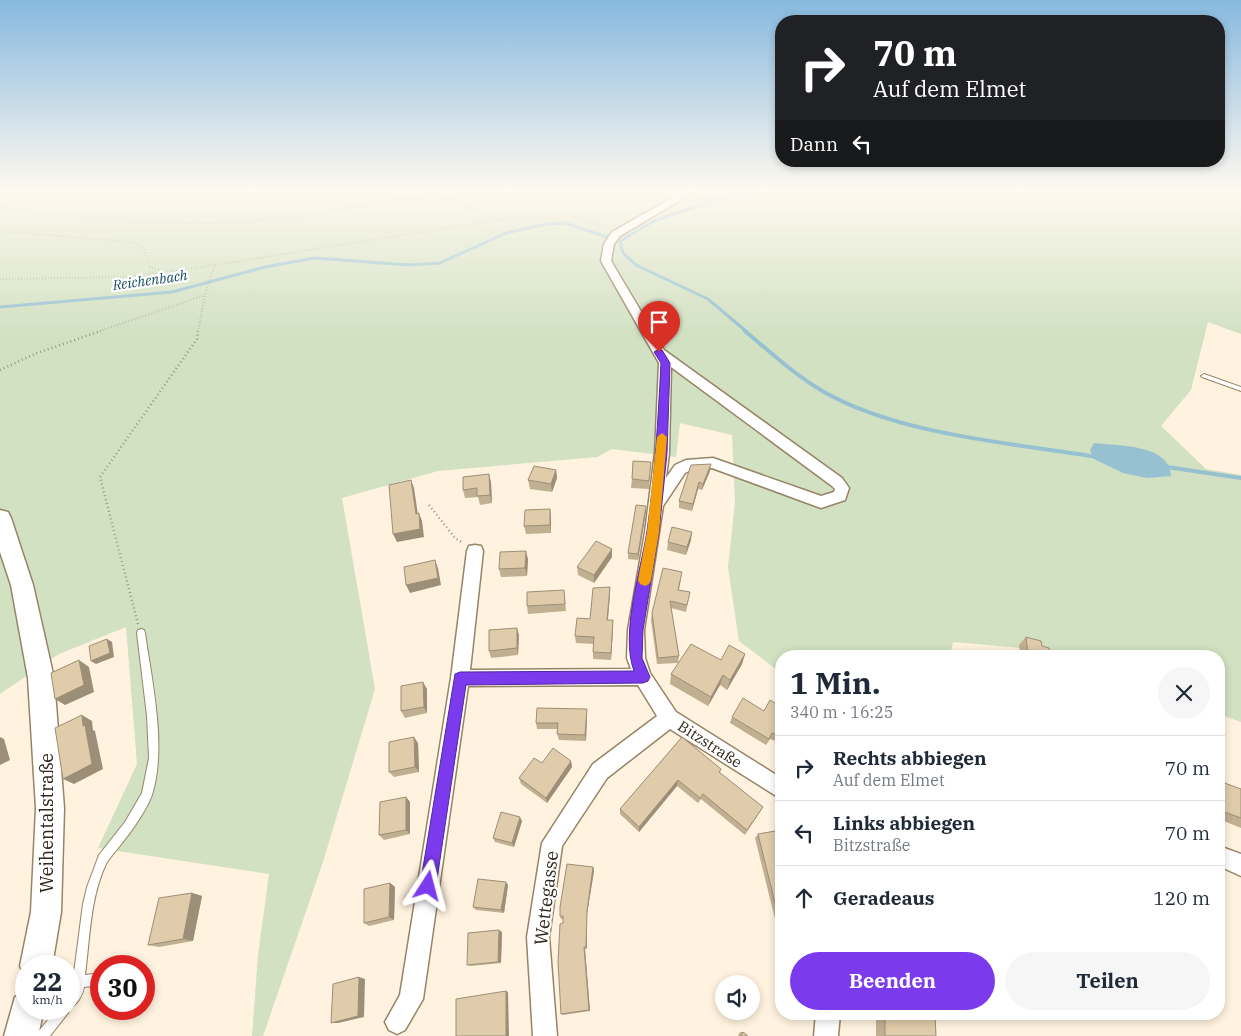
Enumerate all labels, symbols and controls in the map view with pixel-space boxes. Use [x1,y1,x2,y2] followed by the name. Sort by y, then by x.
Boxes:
[873,30,957,76] text: 70 m
[790,35,855,100] icon: right
[873,74,1026,103] text: Auf dem Elmet
[848,130,876,158] icon: left
[790,132,838,156] text: Dann
[110,266,189,294] water label: Reichenbach
[638,301,680,352] pin
[645,308,673,336] icon: arrive
[790,663,881,702] text: 1 Min.
[1158,667,1210,719] button: close
[790,702,893,722] text: 340 m · 16:25
[674,716,746,772] street label: Bitzstraße
[833,746,987,770] text: Rechts abbiegen
[35,753,58,893] street label: Weihentalstraße
[790,754,818,782] icon: right
[1165,756,1210,780] text: 70 m
[833,770,945,790] text: Auf dem Elmet
[833,811,975,835] text: Links abbiegen
[790,819,818,847] icon: left
[1165,821,1210,845] text: 70 m
[833,835,910,855] text: Bitzstraße
[529,849,563,947] street label: Wettegasse
[401,859,453,911] position arrow
[790,884,818,912] icon: ahead
[833,886,934,910] text: Geradeaus
[1153,886,1210,910] text: 120 m
[790,952,995,1010] button: Beenden
[1005,952,1210,1010] button: Teilen
[90,955,155,1020] speed limit sign: 30
[32,965,63,998] text: 22
[715,975,760,1020] map controls
[715,975,760,1020] button: sound
[32,992,63,1007] text: km/h

